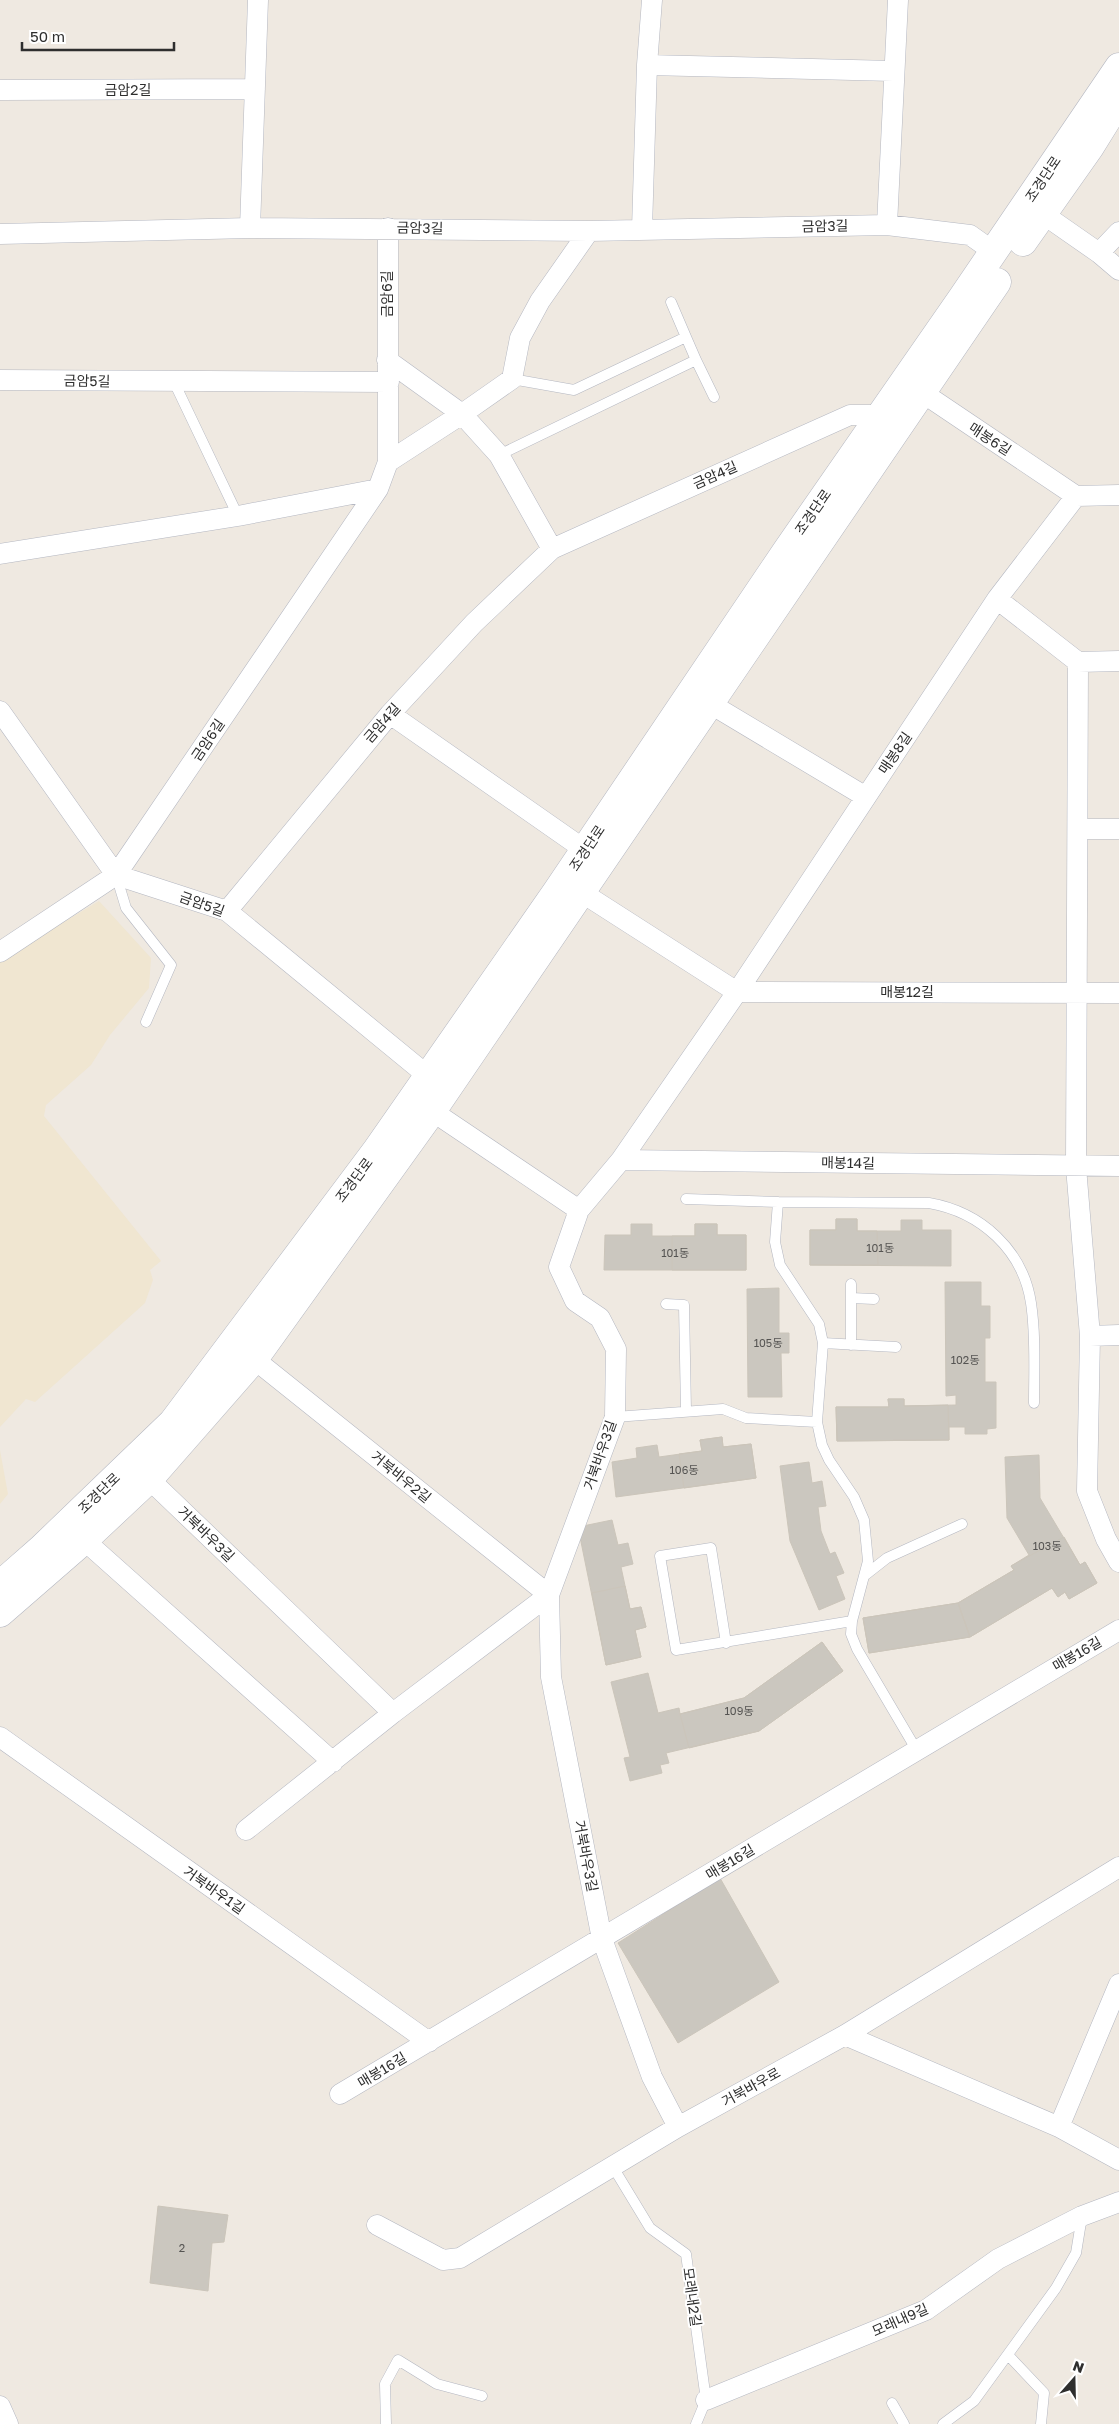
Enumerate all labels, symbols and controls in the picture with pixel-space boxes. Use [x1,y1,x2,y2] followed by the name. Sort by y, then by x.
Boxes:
[22,20,175,52] scale bar
[30,27,65,45] text: 50 m
[105,81,151,98] street label: 금암2길
[1021,153,1064,205] street label: 조경단로
[801,217,849,234] street label: 금암3길
[396,219,444,236] street label: 금암3길
[378,270,395,318] street label: 금암6길
[63,372,111,389] street label: 금암5길
[966,419,1015,459] street label: 매봉6길
[690,457,740,492] street label: 금암4길
[791,486,834,538] street label: 조경단로
[360,699,404,746] street label: 금암4길
[187,715,228,764] street label: 금암6길
[874,728,915,777] street label: 매봉8길
[565,822,608,874] street label: 조경단로
[177,888,227,920] street label: 금암5길
[880,983,934,1000] street label: 매봉12길
[331,1154,376,1205] street label: 조경단로
[821,1154,875,1171] street label: 매봉14길
[866,1241,894,1254] house number: 101동
[661,1246,689,1259] house number: 101동
[754,1336,782,1349] house number: 105동
[951,1353,979,1366] house number: 102동
[580,1418,619,1492] street label: 거북바우3길
[368,1447,435,1506] street label: 거북바우2길
[670,1463,698,1476] house number: 106동
[74,1469,123,1517] street label: 조경단로
[174,1502,238,1565] street label: 거북바우3길
[1033,1539,1061,1552] house number: 103동
[1049,1633,1104,1674] street label: 매봉16길
[725,1704,753,1717] house number: 109동
[571,1819,602,1893] street label: 거북바우3길
[702,1840,757,1883] street label: 매봉16길
[180,1862,248,1917] street label: 거북바우1길
[354,2048,409,2091] street label: 매봉16길
[718,2063,783,2110] street label: 거북바우로
[179,2241,185,2254] house number: 2
[680,2266,705,2328] street label: 모래내2길
[869,2300,931,2340] street label: 모래내9길
[1049,2354,1099,2404] north arrow
[1071,2357,1087,2376] text: N

